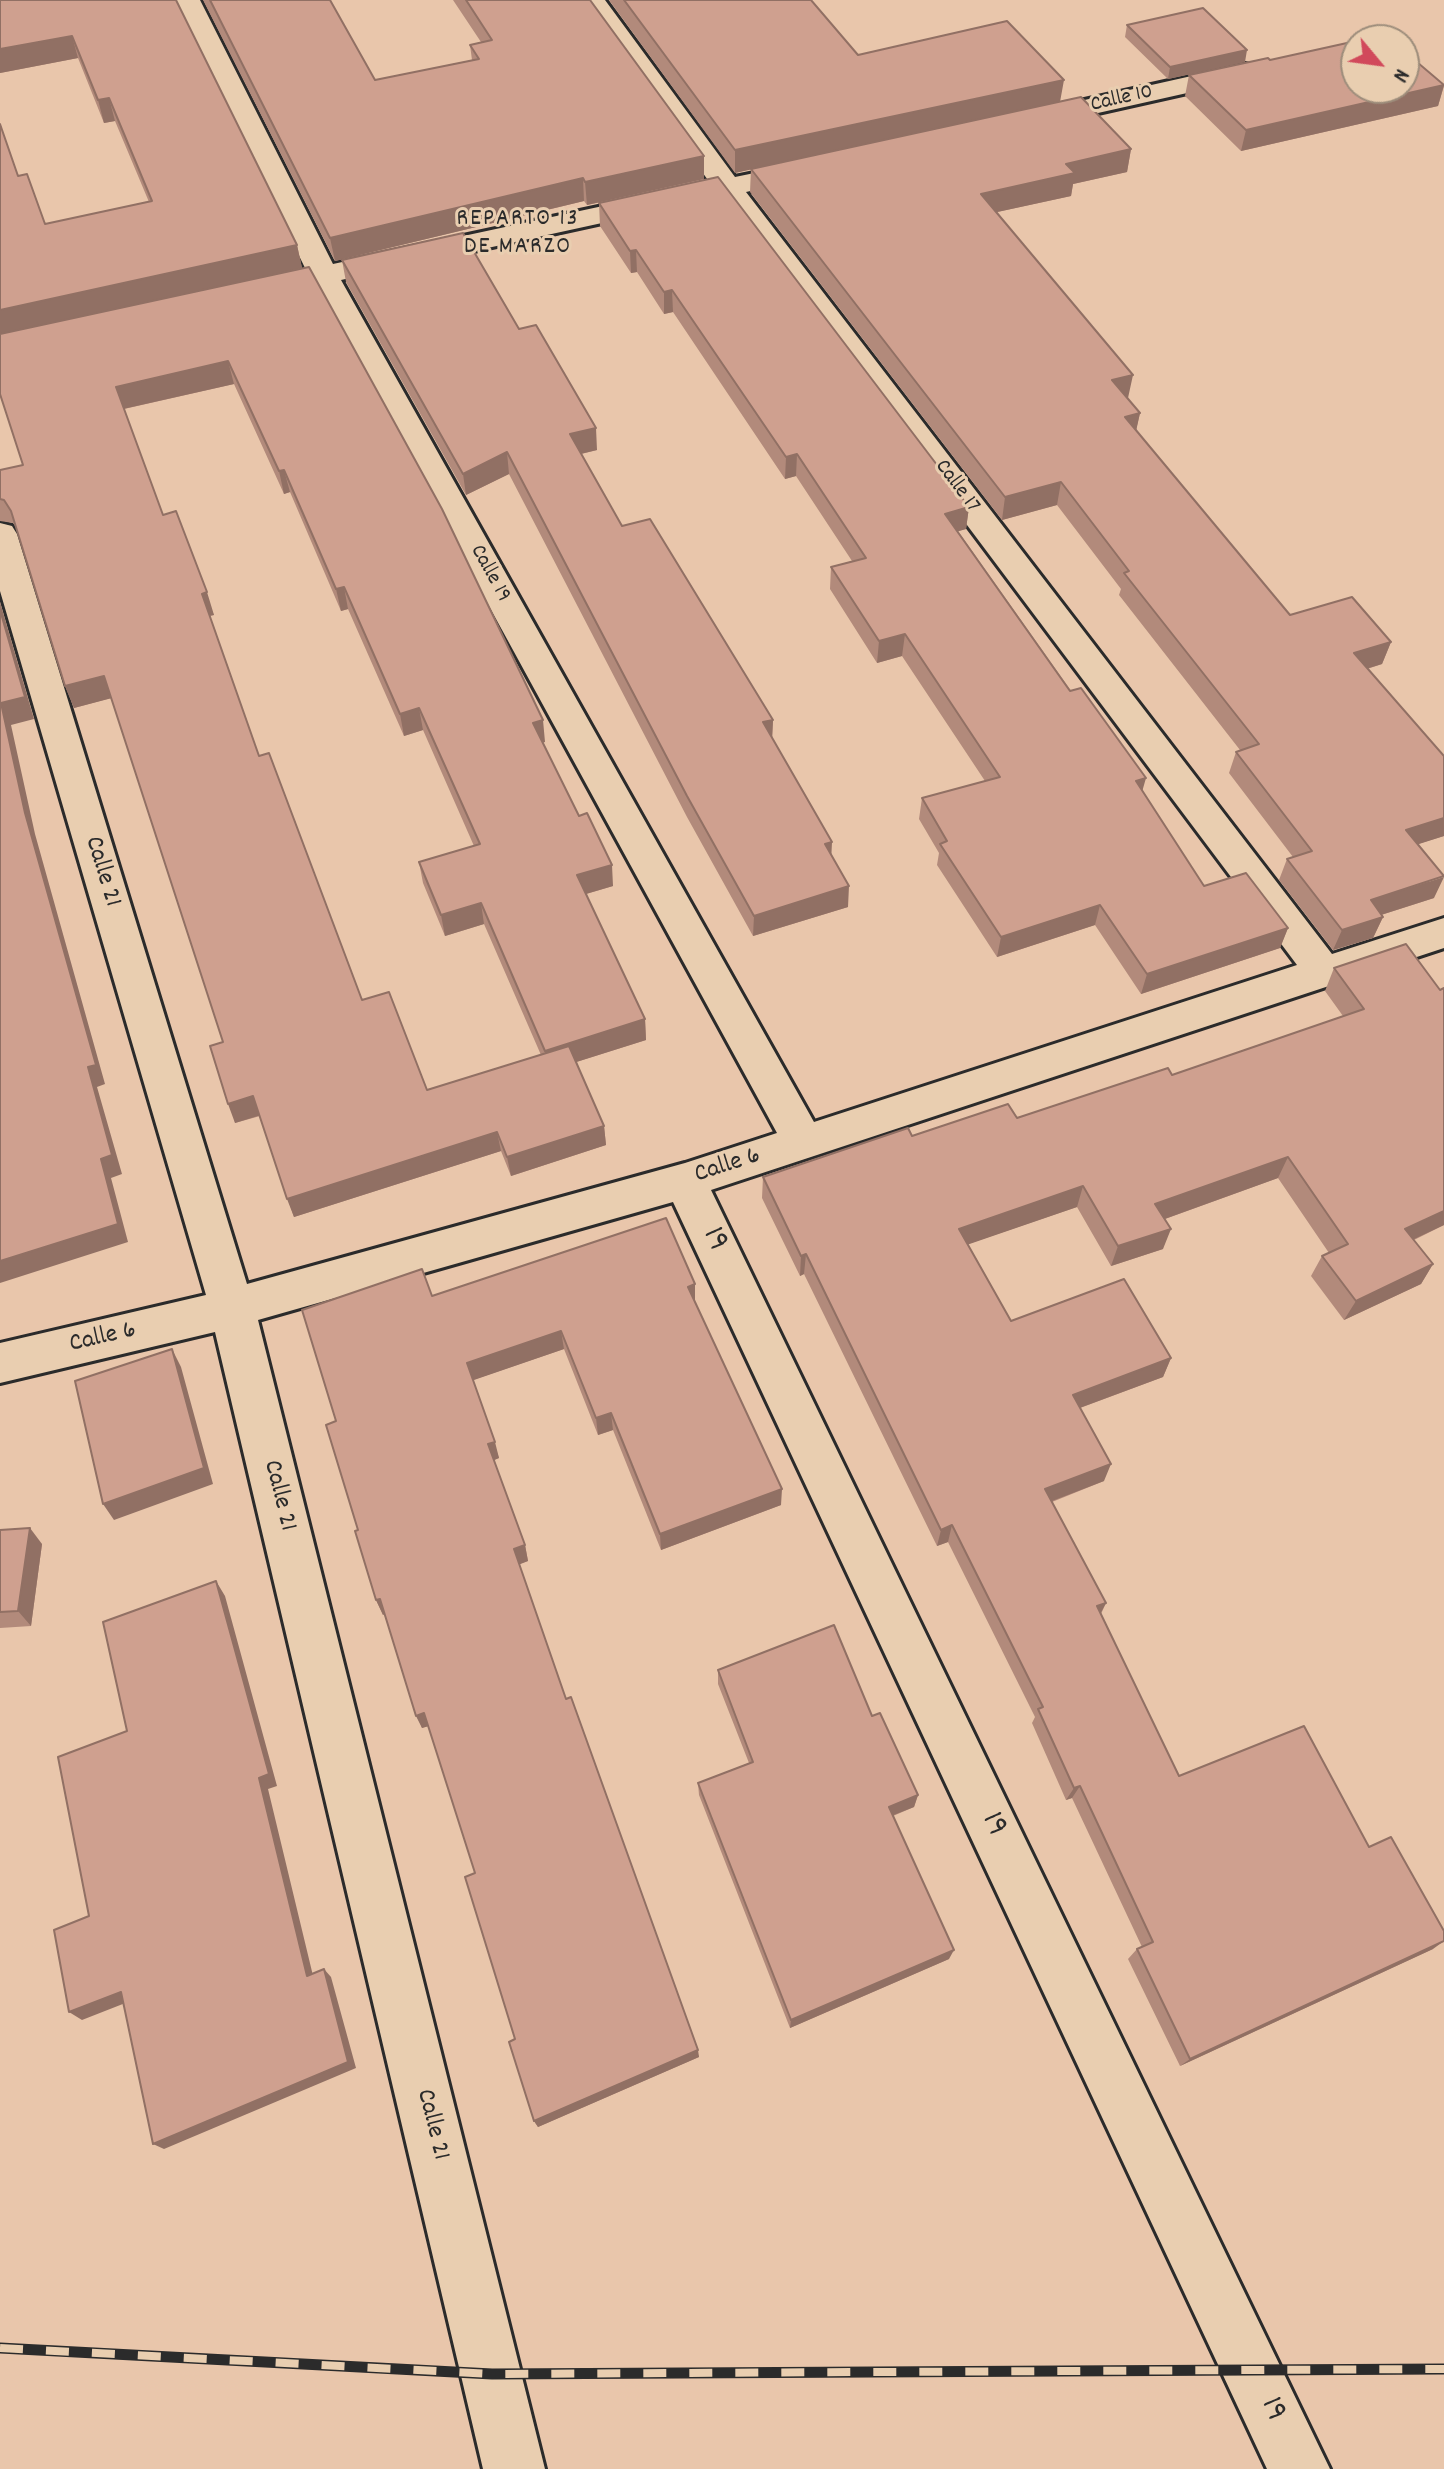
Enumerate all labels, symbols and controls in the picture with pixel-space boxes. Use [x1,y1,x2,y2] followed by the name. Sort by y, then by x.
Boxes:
[1340,24,1420,104] north arrow
[1383,63,1416,87] text: N
[1088,80,1156,120] street label: Calle 10
[456,207,580,263] district label: REPARTO 13 DE MARZO
[928,455,984,519] street label: Calle 17
[463,541,515,607] street label: Calle 19
[76,833,126,911] street label: Calle 21
[691,1142,765,1192] street label: Calle 6
[691,1222,735,1258] street label: 19
[67,1316,139,1362] street label: Calle 6
[254,1457,302,1535] street label: Calle 21
[970,1807,1014,1843] street label: 19
[407,2086,455,2164] street label: Calle 21
[1249,2392,1293,2428] street label: 19

